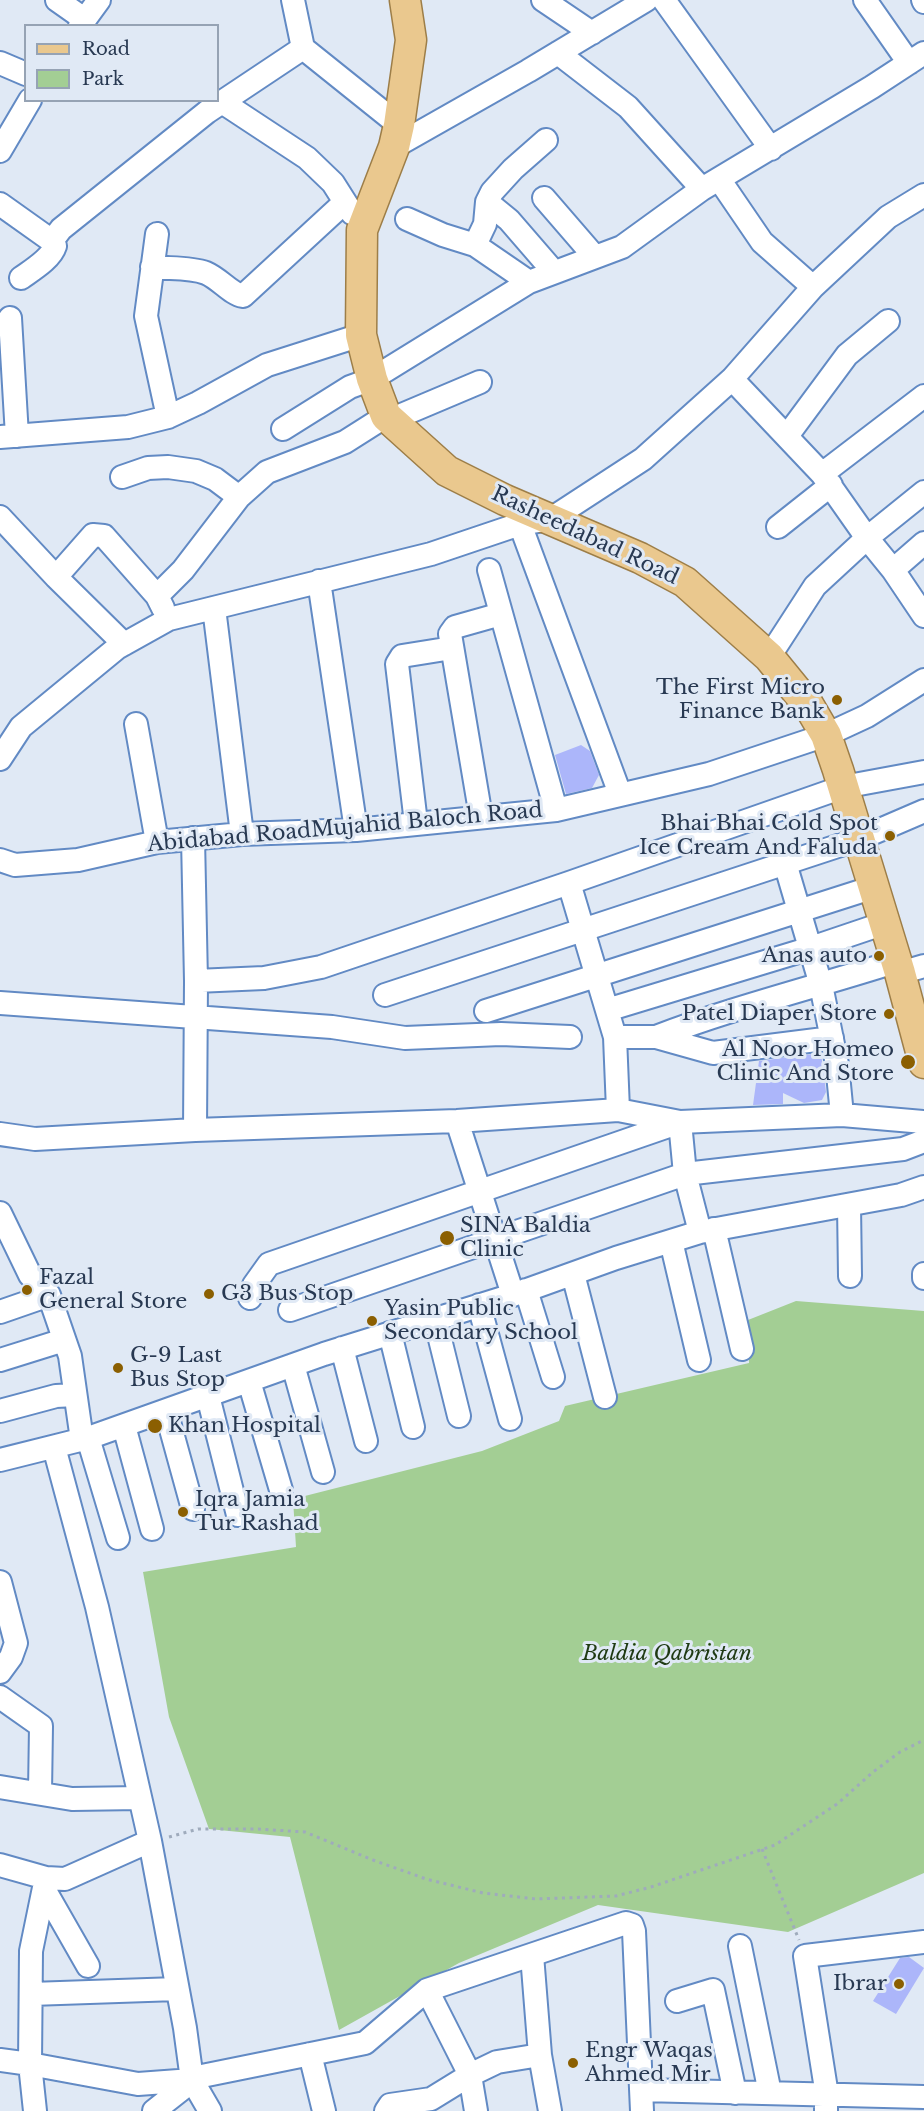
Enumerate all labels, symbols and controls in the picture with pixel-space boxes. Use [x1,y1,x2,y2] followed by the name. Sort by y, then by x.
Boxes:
[24,24,219,102] legend
[82,38,130,60] text: Road
[82,68,124,90] text: Park
[487,482,683,590] street label: Rasheedabad Road
[656,675,825,725] place label: The First Micro Finance Bank
[830,693,844,707] marker: The First Micro Finance Bank
[146,798,544,858] street label: Abidabad RoadMujahid Baloch Road
[639,811,878,861] place label: Bhai Bhai Cold Spot Ice Cream And Faluda
[883,829,897,843] marker: Bhai Bhai Cold Spot Ice Cream And Faluda
[762,943,867,969] place label: Anas auto
[872,949,886,963] marker: Anas auto
[682,1001,877,1027] place label: Patel Diaper Store
[882,1007,896,1021] marker: Patel Diaper Store
[716,1037,894,1087] place label: Al Noor Homeo Clinic And Store
[899,1053,917,1071] marker: Al Noor Homeo Clinic And Store
[460,1213,591,1263] place label: SINA Baldia Clinic
[438,1229,456,1247] marker: SINA Baldia Clinic
[39,1265,187,1315] place label: Fazal General Store
[221,1281,353,1307] place label: G3 Bus Stop
[20,1283,34,1297] marker: Fazal General Store
[202,1287,216,1301] marker: G3 Bus Stop
[384,1296,578,1346] place label: Yasin Public Secondary School
[365,1314,379,1328] marker: Yasin Public Secondary School
[130,1343,225,1393] place label: G-9 Last Bus Stop
[111,1361,125,1375] marker: G-9 Last Bus Stop
[168,1413,321,1439] place label: Khan Hospital
[146,1417,164,1435] marker: Khan Hospital
[195,1487,319,1537] place label: Iqra Jamia Tur Rashad
[176,1505,190,1519] marker: Iqra Jamia Tur Rashad
[582,1641,752,1667] park label: Baldia Qabristan
[833,1971,887,1997] place label: Ibrar
[892,1977,906,1991] marker: Ibrar
[585,2038,713,2088] place label: Engr Waqas Ahmed Mir
[566,2056,580,2070] marker: Engr Waqas Ahmed Mir

